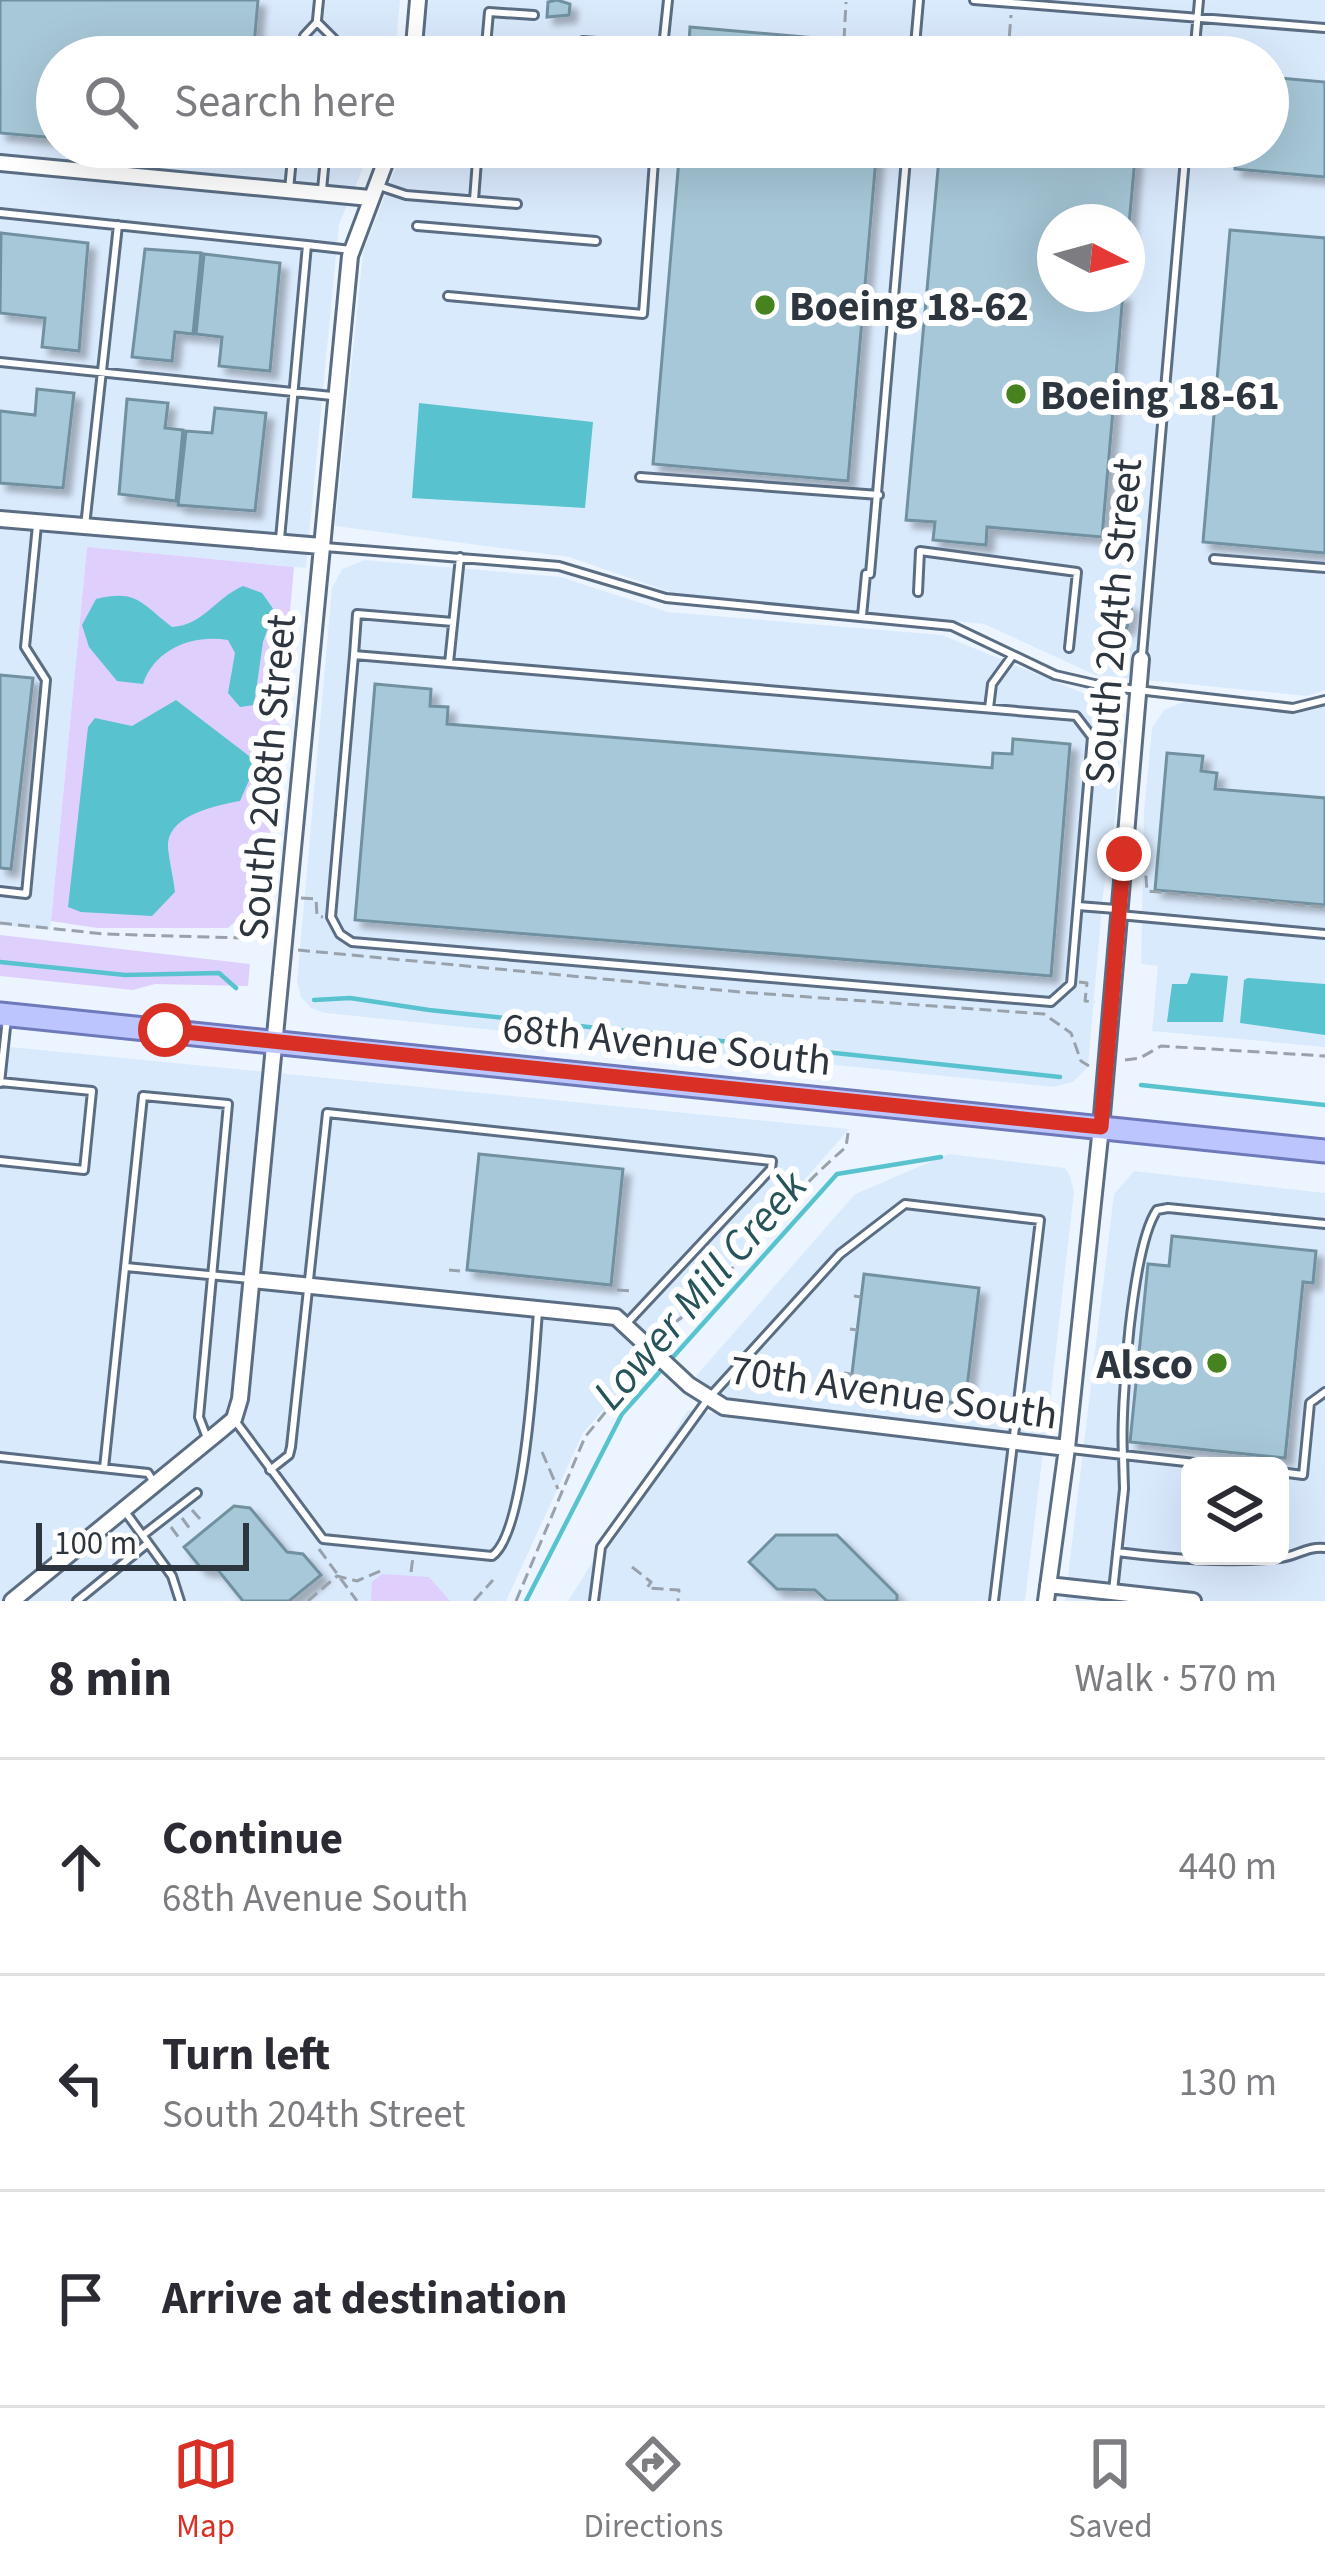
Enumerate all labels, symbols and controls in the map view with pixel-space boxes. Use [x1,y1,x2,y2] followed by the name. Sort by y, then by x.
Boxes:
[36,36,1289,168] search box
[78,69,144,135] icon: search
[174,70,396,134] text: Search here
[1037,204,1145,312] north arrow
[789,277,1029,337] place label: Boeing 18-62
[752,292,778,318] marker: Boeing 18-62
[1040,366,1280,426] place label: Boeing 18-61
[1003,381,1029,407] marker: Boeing 18-61
[1070,456,1158,787] street label: South 204th Street
[224,612,312,943] street label: South 208th Street
[1097,827,1151,881] route end
[499,998,834,1092] street label: 68th Avenue South
[138,1003,192,1057] route start
[578,1155,824,1424] water label: Lower Mill Creek
[1096,1335,1193,1395] place label: Alsco
[726,1340,1061,1446] street label: 70th Avenue South
[1204,1350,1230,1376] marker: Alsco
[1181,1457,1289,1565] map controls
[1181,1457,1289,1565] button: layers
[36,1517,249,1570] scale bar
[54,1520,137,1567] text: 100 m
[48,1643,172,1715] text: 8 min
[1074,1651,1277,1707] text: Walk · 570 m
[162,1807,343,1871] text: Continue
[48,1834,114,1900] icon: ahead
[1179,1839,1277,1895] text: 440 m
[162,1871,469,1927] text: 68th Avenue South
[162,2023,330,2087] text: Turn left
[48,2050,114,2116] icon: left
[1179,2055,1277,2111] text: 130 m
[162,2087,465,2143] text: South 204th Street
[48,2266,114,2332] icon: arrive
[162,2267,567,2331] text: Arrive at destination
[173,2431,239,2550] tab: Map
[584,2431,723,2550] tab: Directions
[1068,2431,1152,2550] tab: Saved

